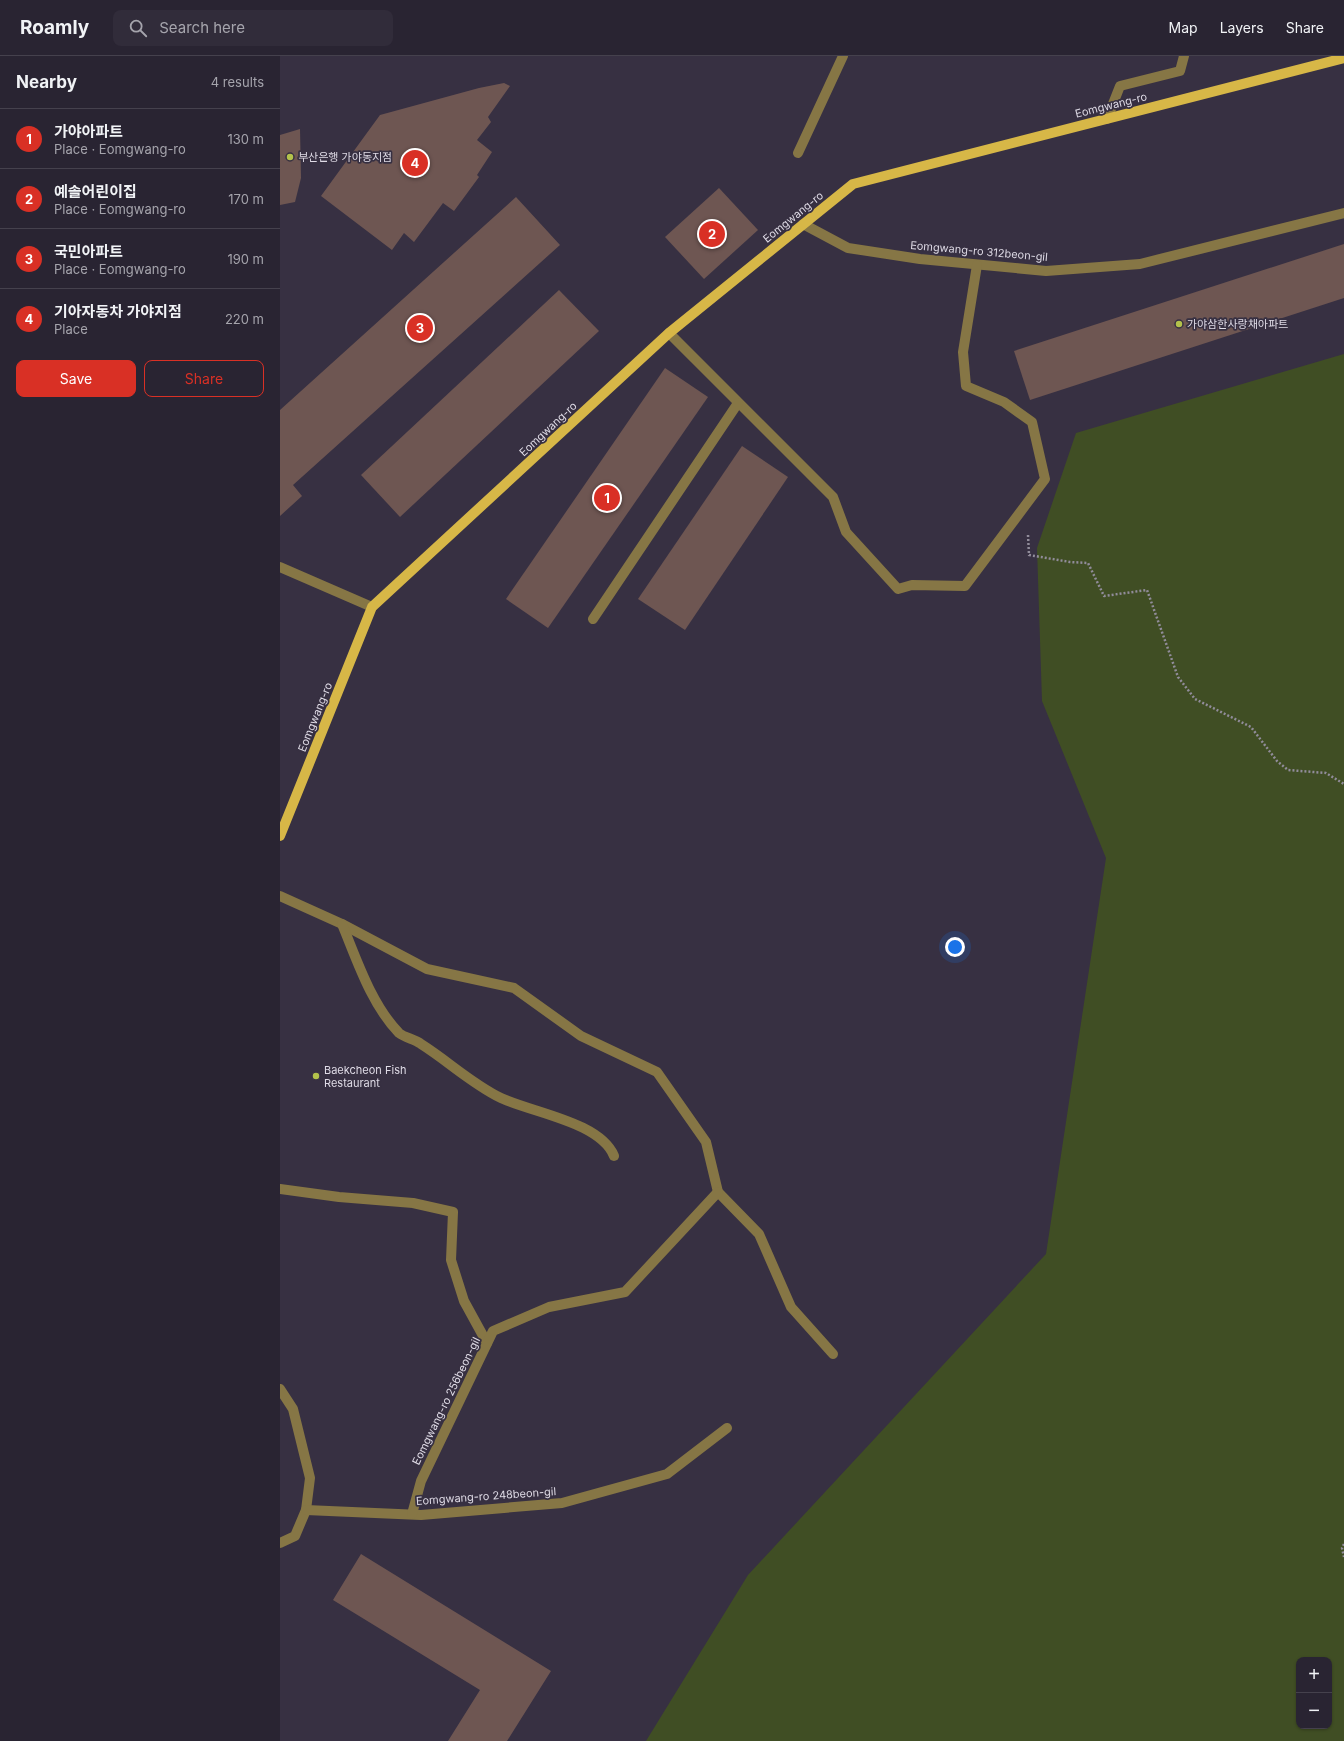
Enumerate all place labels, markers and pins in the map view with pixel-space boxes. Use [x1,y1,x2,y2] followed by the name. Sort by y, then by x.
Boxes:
[402,148,428,178] pin: 4
[298,150,392,164] place label: 부산은행 가야동지점
[285,152,295,162] marker: 부산은행 가야동지점
[699,219,725,249] pin: 2
[407,313,433,343] pin: 3
[1187,317,1288,331] place label: 가야삼한사랑채아파트
[1174,319,1184,329] marker: 가야삼한사랑채아파트
[594,483,620,513] pin: 1
[324,1063,406,1090] place label: Baekcheon Fish Restaurant
[311,1071,321,1081] marker: Baekcheon Fish Restaurant

